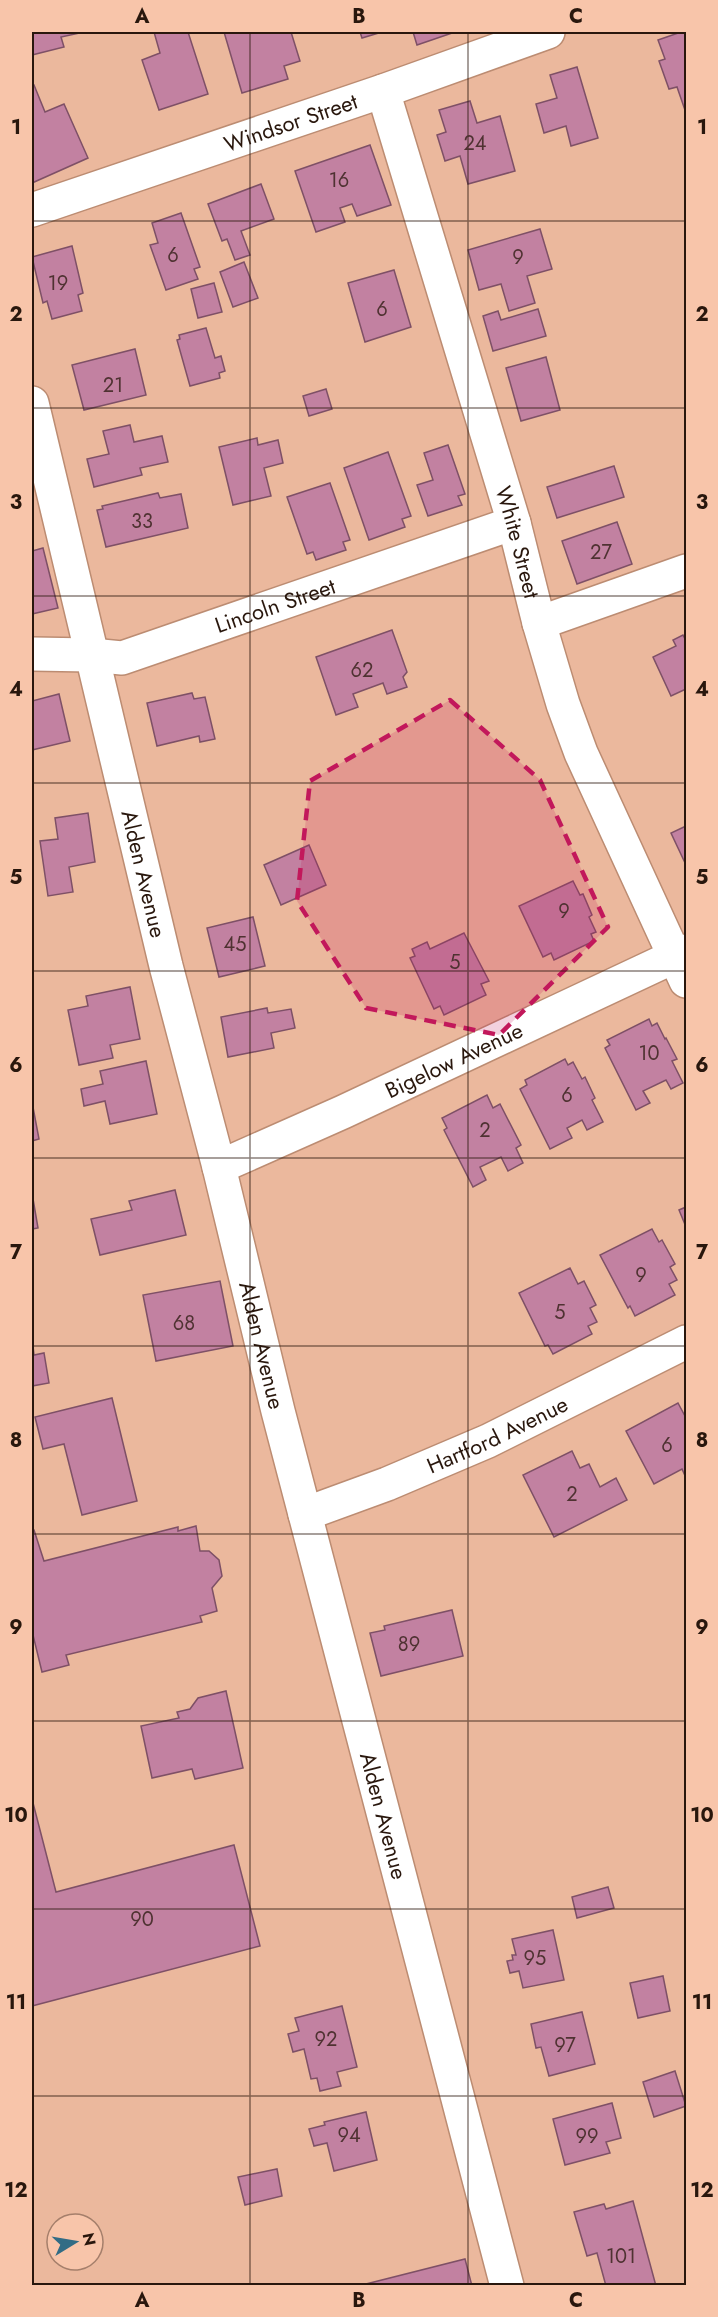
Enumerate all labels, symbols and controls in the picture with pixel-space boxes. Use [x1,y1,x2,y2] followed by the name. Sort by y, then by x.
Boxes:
[134,2,150,31] text: A
[352,2,366,31] text: B
[569,2,583,31] text: C
[219,85,362,160] street label: Windsor Street
[11,113,21,142] text: 1
[697,113,707,142] text: 1
[463,129,487,158] house number: 24
[329,166,349,195] house number: 16
[167,241,179,270] house number: 6
[512,243,524,272] house number: 9
[48,269,68,298] house number: 19
[376,295,388,324] house number: 6
[9,300,23,329] text: 2
[695,300,709,329] text: 2
[103,371,123,400] house number: 21
[488,482,548,602] street label: White Street
[10,488,22,517] text: 3
[696,488,708,517] text: 3
[131,507,153,536] house number: 33
[590,538,612,567] house number: 27
[210,570,340,641] street label: Lincoln Street
[351,656,373,685] house number: 62
[9,675,23,704] text: 4
[695,675,709,704] text: 4
[113,807,175,941] street label: Alden Avenue
[10,863,23,892] text: 5
[696,863,709,892] text: 5
[558,897,570,926] house number: 9
[224,930,246,959] house number: 45
[449,948,461,977] house number: 5
[380,1014,528,1106] street label: Bigelow Avenue
[639,1039,660,1068] house number: 10
[9,1051,23,1080] text: 6
[695,1051,709,1080] text: 6
[561,1081,573,1110] house number: 6
[479,1116,491,1145] house number: 2
[10,1238,23,1267] text: 7
[696,1238,709,1267] text: 7
[635,1261,647,1290] house number: 9
[231,1278,293,1412] street label: Alden Avenue
[554,1298,566,1327] house number: 5
[173,1309,195,1338] house number: 68
[421,1388,573,1481] street label: Hartford Avenue
[10,1426,22,1455] text: 8
[696,1426,708,1455] text: 8
[661,1431,673,1460] house number: 6
[566,1480,578,1509] house number: 2
[9,1613,23,1642] text: 9
[695,1613,709,1642] text: 9
[398,1630,420,1659] house number: 89
[352,1749,416,1883] street label: Alden Avenue
[4,1801,28,1830] text: 10
[690,1801,714,1830] text: 10
[130,1905,154,1934] house number: 90
[524,1944,546,1973] house number: 95
[6,1988,26,2017] text: 11
[692,1988,712,2017] text: 11
[315,2025,337,2054] house number: 92
[554,2031,576,2060] house number: 97
[337,2121,361,2150] house number: 94
[575,2122,599,2151] house number: 99
[4,2176,28,2205] text: 12
[690,2176,714,2205] text: 12
[45,2212,105,2272] north arrow
[77,2231,102,2248] text: N
[606,2242,636,2271] house number: 101
[134,2286,150,2315] text: A
[352,2286,366,2315] text: B
[569,2286,583,2315] text: C

